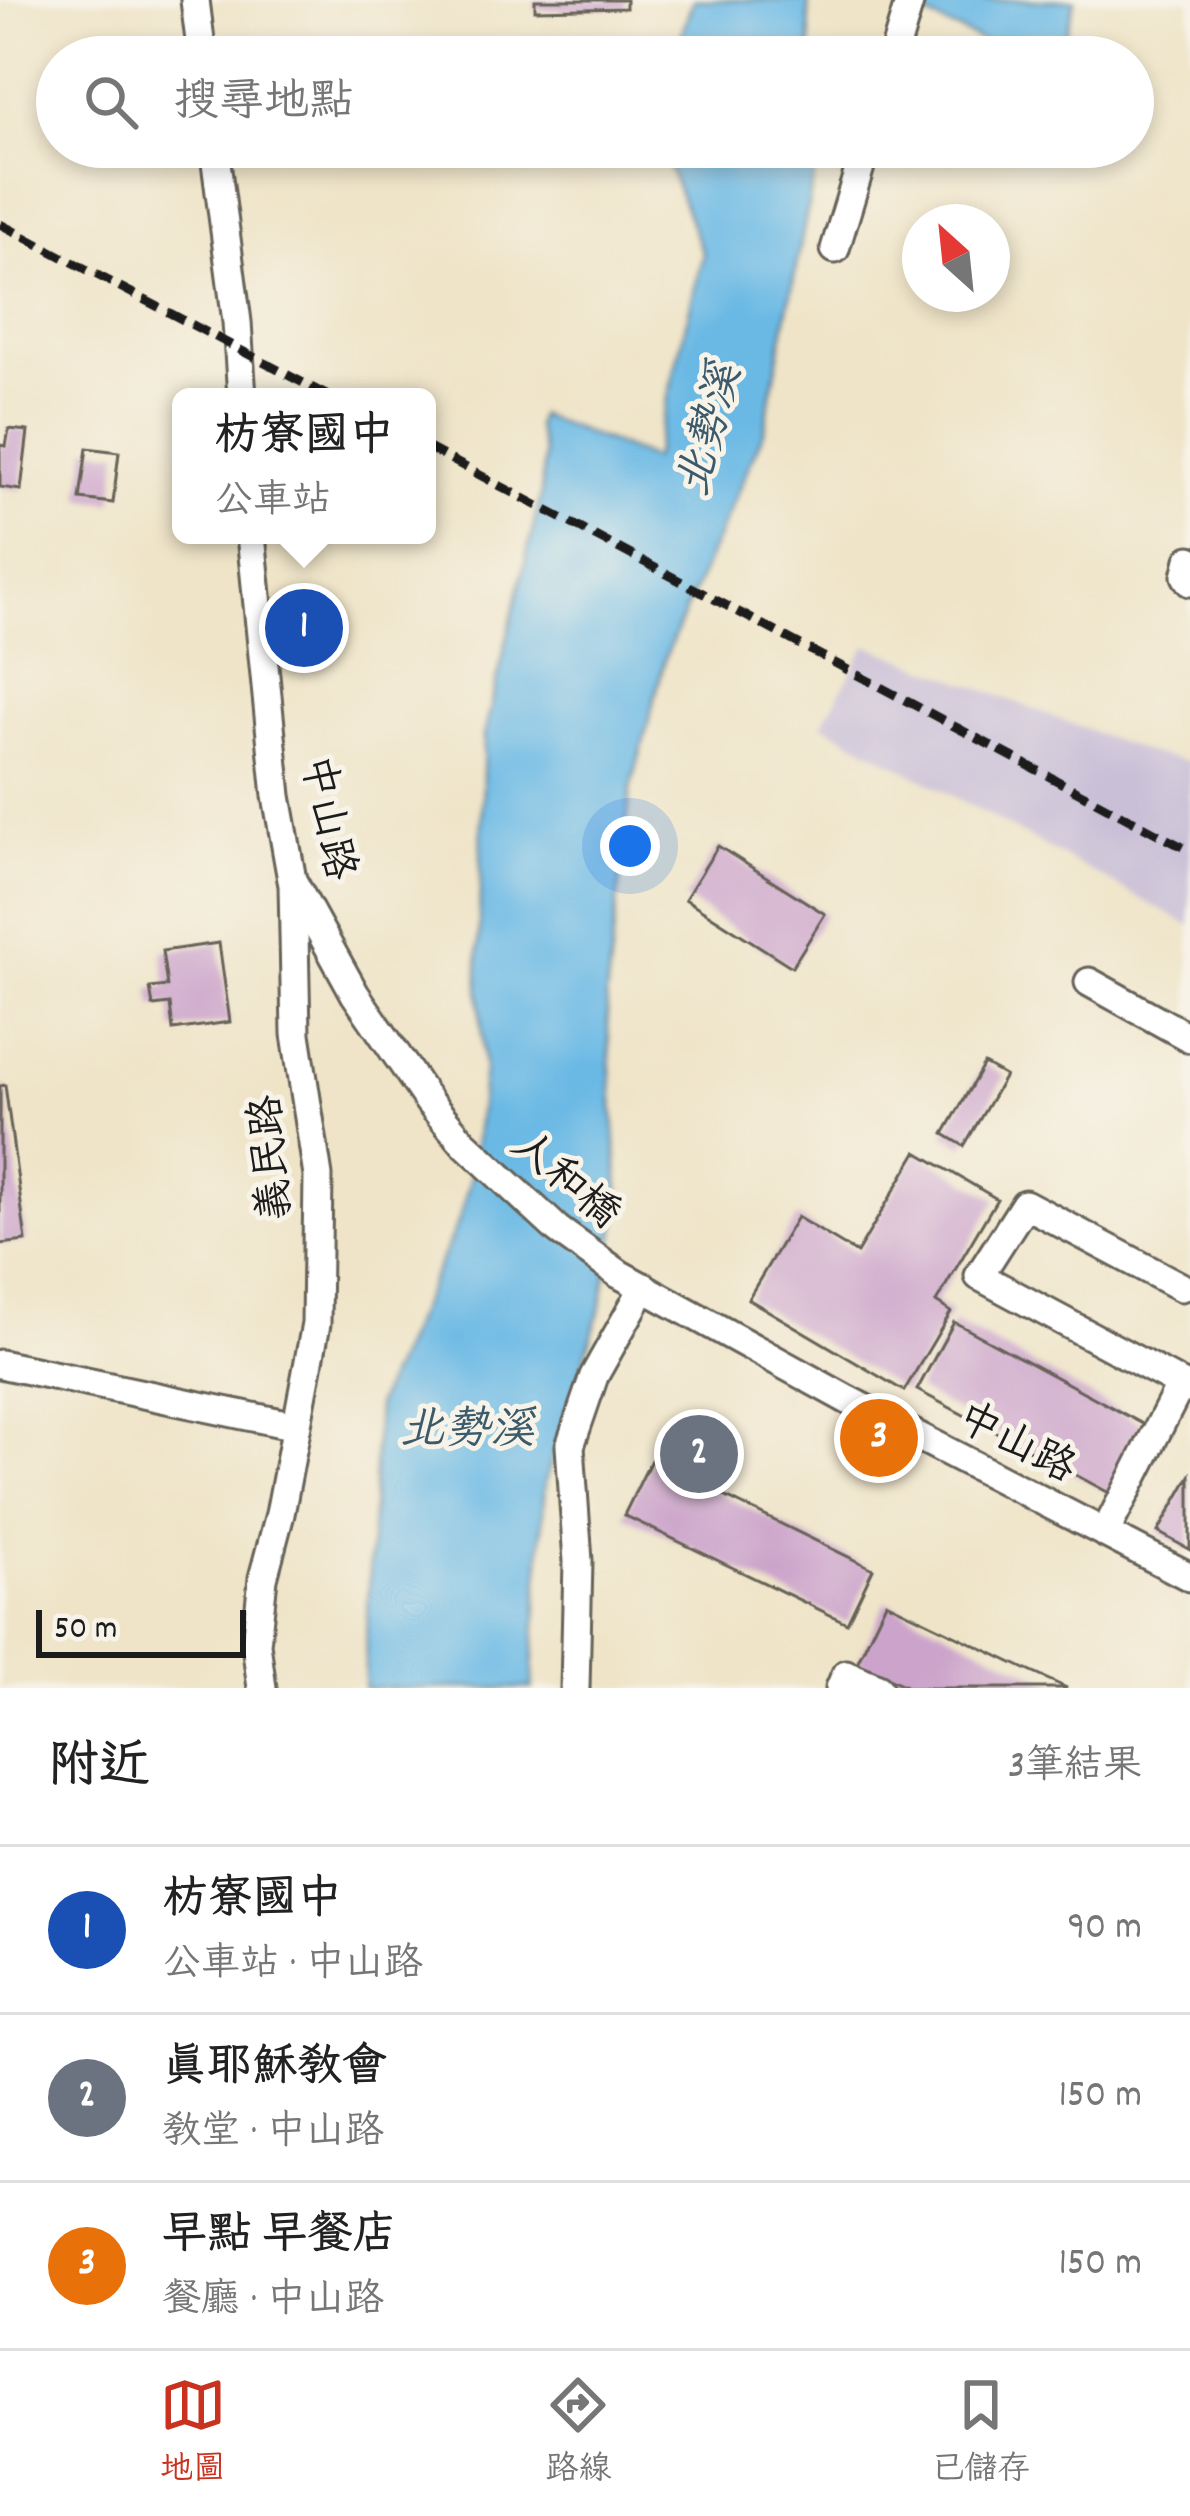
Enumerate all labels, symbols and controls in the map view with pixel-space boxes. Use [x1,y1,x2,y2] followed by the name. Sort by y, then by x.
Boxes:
[36,36,1154,168] search box
[78,69,144,135] icon: search
[174,73,354,137] text: 搜尋地點
[902,204,1010,312] north arrow
[664,355,762,504] water label: 北勢溪
[172,388,436,544] popup
[214,407,394,471] text: 枋寮國中
[214,476,331,531] text: 公車站
[265,583,343,673] pin: 1
[282,751,367,886] street label: 中山路
[600,816,660,876] your location
[240,1092,310,1223] street label: 義民路
[496,1119,631,1246] street label: 人和橋
[945,1391,1085,1502] street label: 中山路
[840,1393,918,1483] pin: 3
[399,1401,536,1465] water label: 北勢溪
[660,1409,738,1499] pin: 2
[36,1604,246,1657] scale bar
[54,1607,118,1654] text: 50 m
[48,1734,150,1806] text: 附近
[1008,1741,1142,1796] text: 3筆結果
[162,1870,342,1934] text: 枋寮國中
[83,1902,91,1957] text: 1
[1067,1902,1142,1957] text: 90 m
[162,1939,423,1994] text: 公車站 · 中山路
[162,2038,387,2102] text: 真耶穌教會
[78,2070,96,2125] text: 2
[1058,2070,1142,2125] text: 150 m
[162,2107,384,2162] text: 教堂 · 中山路
[162,2206,397,2270] text: 早點 早餐店
[78,2238,96,2293] text: 3
[1058,2238,1142,2293] text: 150 m
[162,2275,384,2330] text: 餐廳 · 中山路
[160,2372,226,2495] tab: 地圖
[545,2372,611,2495] tab: 路線
[931,2372,1030,2495] tab: 已儲存

